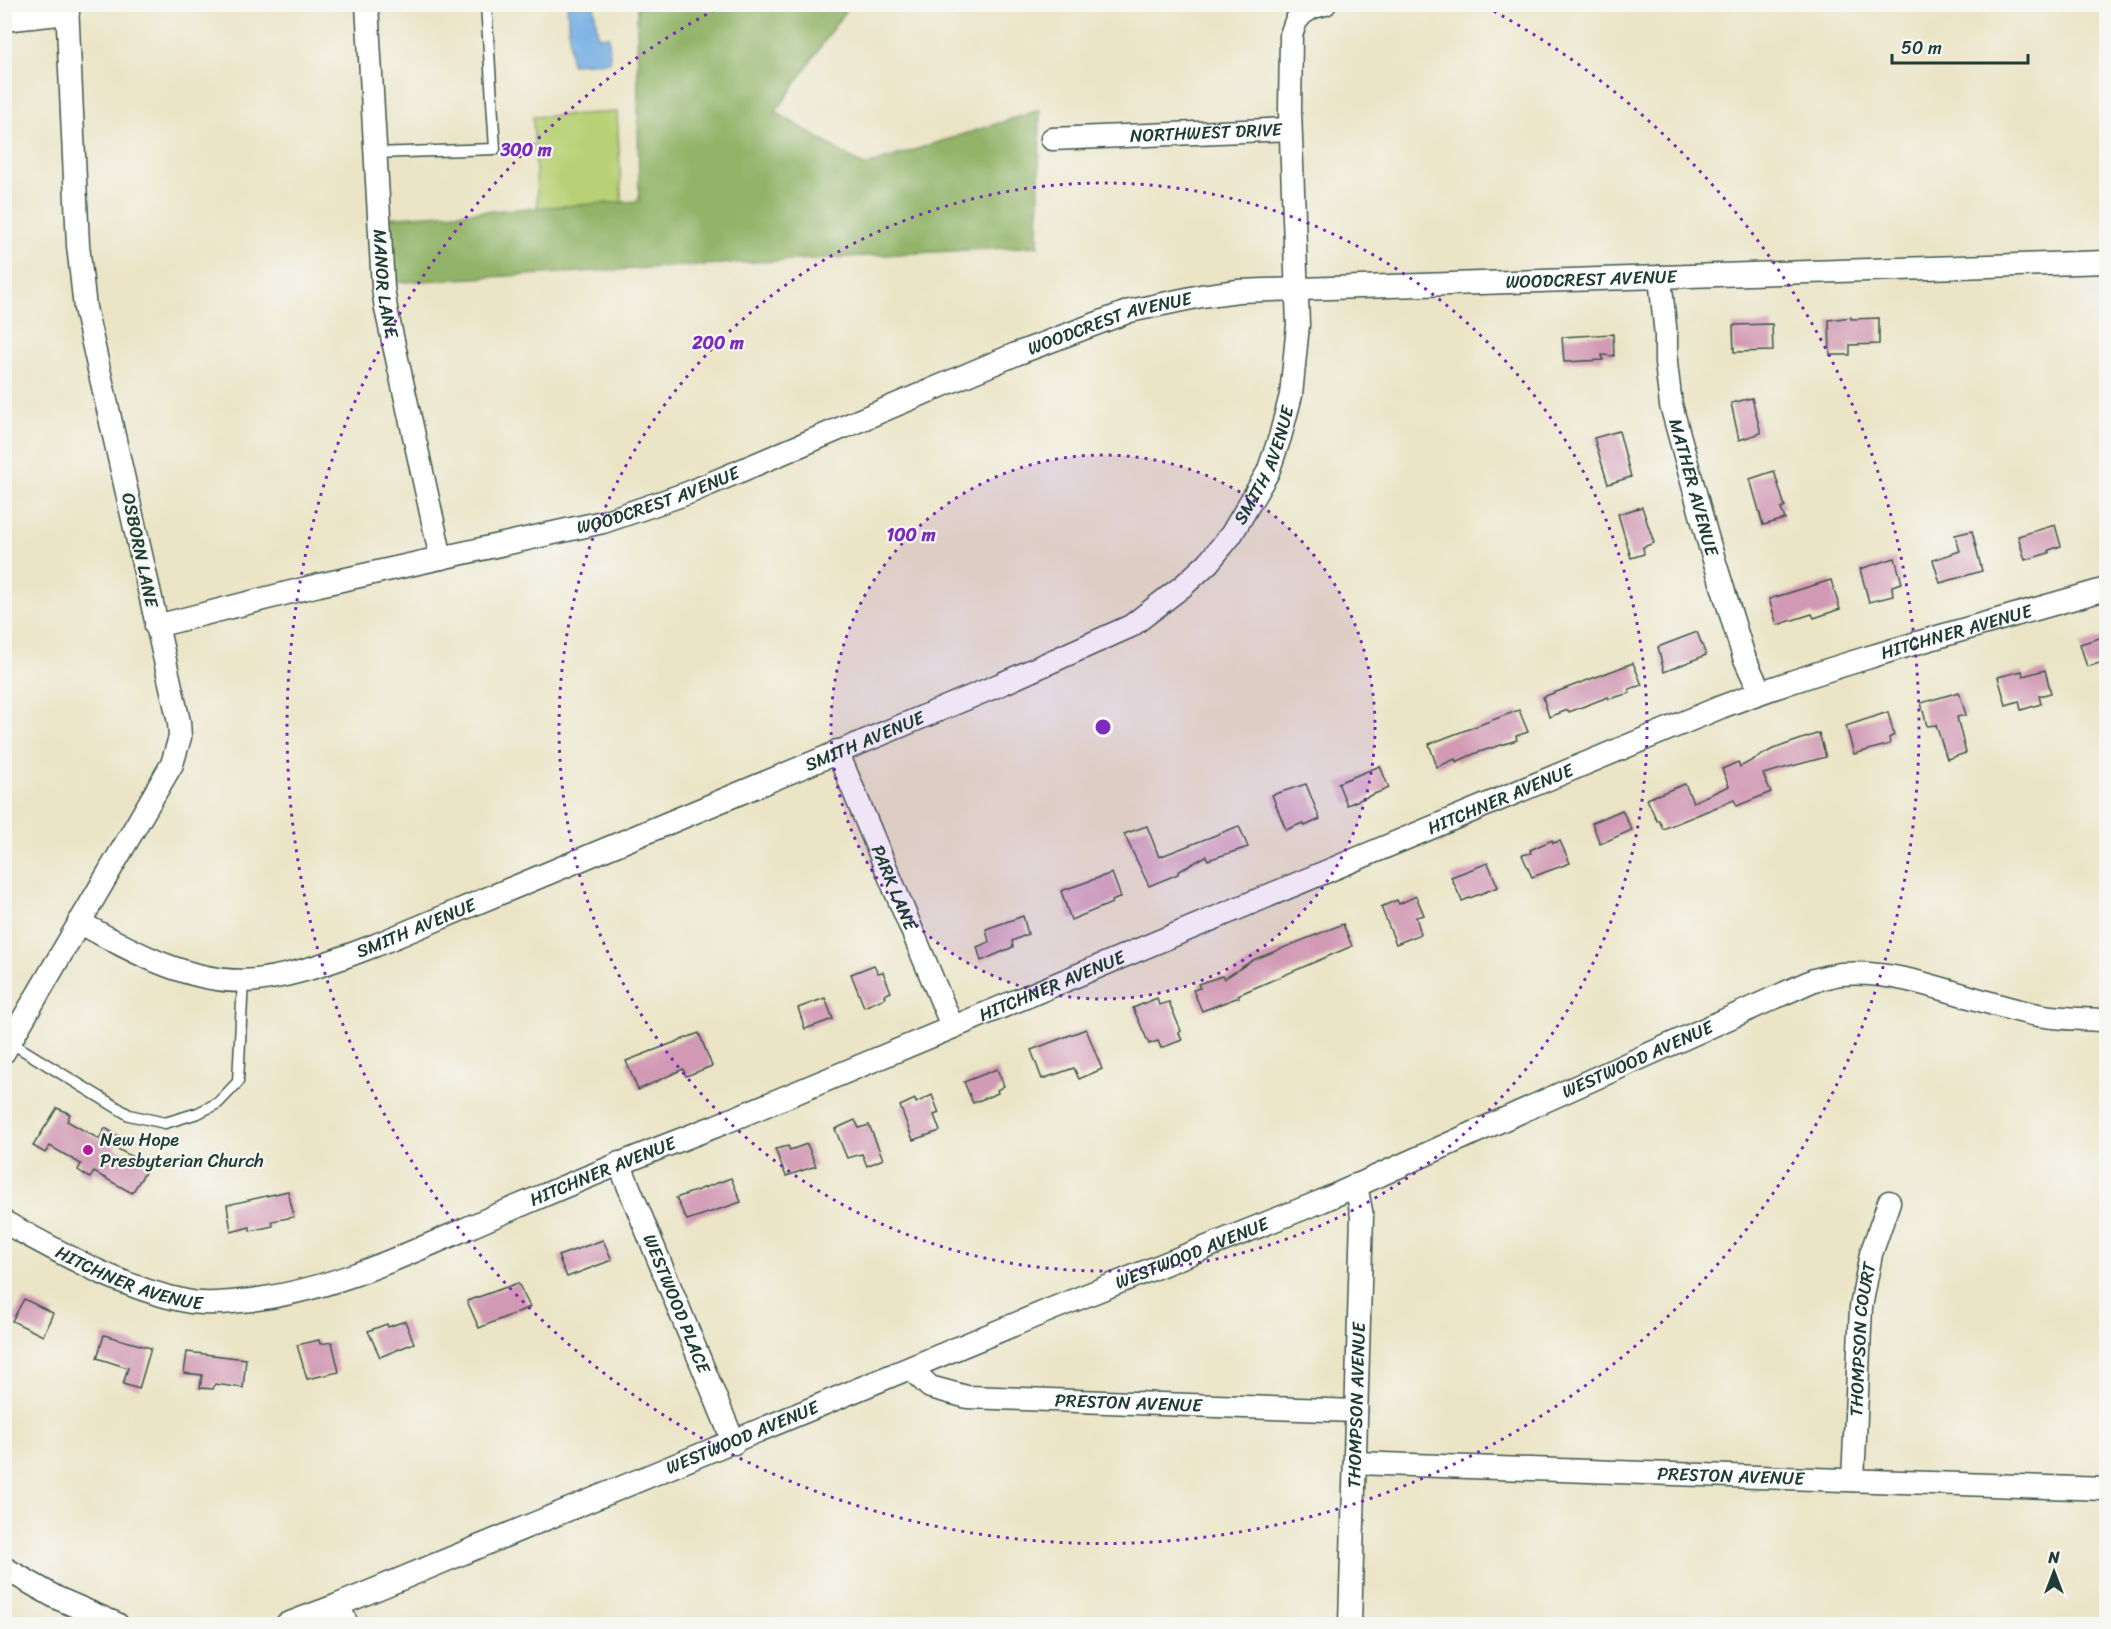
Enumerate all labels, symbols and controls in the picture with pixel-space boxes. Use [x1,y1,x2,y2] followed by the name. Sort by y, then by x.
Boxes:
[1892,27,2028,65] scale bar
[1901,32,1942,64] text: 50 m
[1129,113,1283,152] street label: NORTHWEST DRIVE
[499,134,552,166] text: 300 m
[364,228,408,342] street label: MANOR LANE
[1505,260,1678,298] street label: WOODCREST AVENUE
[1023,282,1196,364] street label: WOODCREST AVENUE
[691,327,744,359] text: 200 m
[1224,402,1304,531] street label: SMITH AVENUE
[1659,415,1728,561] street label: MATHER AVENUE
[574,456,746,543] street label: WOODCREST AVENUE
[112,490,168,611] street label: OSBORN LANE
[887,519,936,551] text: 100 m
[1877,595,2036,669] street label: HITCHNER AVENUE
[800,701,930,780] street label: SMITH AVENUE
[1093,717,1113,737] centre of rings
[1422,754,1579,844] street label: HITCHNER AVENUE
[862,840,927,936] street label: PARK LANE
[351,889,482,967] street label: SMITH AVENUE
[974,941,1131,1031] street label: HITCHNER AVENUE
[1556,1011,1719,1107] street label: WESTWOOD AVENUE
[100,1124,264,1177] place label: New Hope Presbyterian Church
[524,1127,681,1216] street label: HITCHNER AVENUE
[81,1143,95,1157] marker: New Hope Presbyterian Church
[1110,1208,1275,1298] street label: WESTWOOD AVENUE
[634,1229,720,1379] street label: WESTWOOD PLACE
[50,1236,205,1319] street label: HITCHNER AVENUE
[1840,1258,1885,1417] street label: THOMPSON COURT
[1338,1321,1375,1488] street label: THOMPSON AVENUE
[1054,1384,1204,1421] street label: PRESTON AVENUE
[661,1391,825,1483] street label: WESTWOOD AVENUE
[1657,1457,1806,1495] street label: PRESTON AVENUE
[2024,1542,2084,1602] north arrow
[2047,1543,2060,1572] text: N

